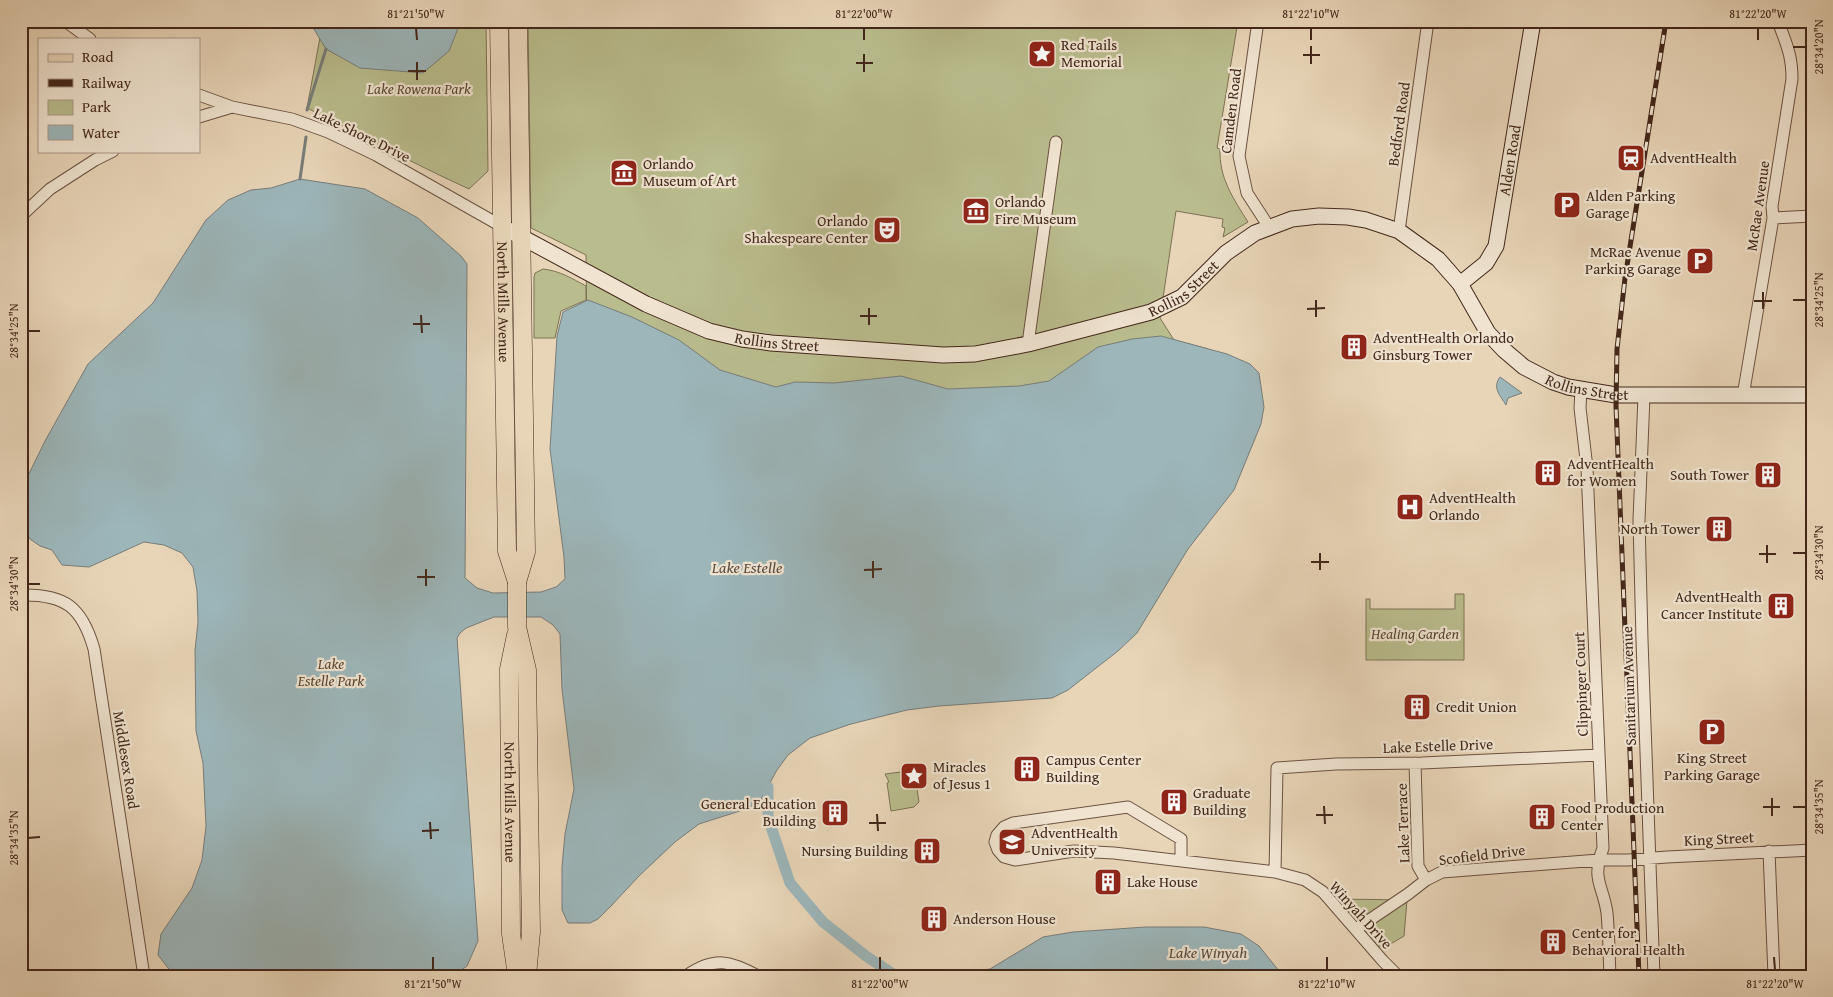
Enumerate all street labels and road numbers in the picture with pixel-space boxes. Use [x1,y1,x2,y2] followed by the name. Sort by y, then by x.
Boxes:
[1215,67,1246,155] street label: Camden Road
[1382,81,1415,167] street label: Bedford Road
[310,102,414,167] street label: Lake Shore Drive
[1493,123,1526,197] street label: Alden Road
[1741,159,1774,253] street label: McRae Avenue
[492,241,515,363] street label: North Mills Avenue
[1144,255,1224,322] street label: Rollins Street
[733,327,820,356] street label: Rollins Street
[1542,369,1629,405] street label: Rollins Street
[1616,626,1641,746] street label: Sanitarium Avenue
[1568,631,1593,737] street label: Clippinger Court
[108,709,145,810] street label: Middlesex Road
[1382,733,1493,758] street label: Lake Estelle Drive
[500,742,521,863] street label: North Mills Avenue
[1391,783,1414,863] street label: Lake Terrace
[1683,826,1755,851] street label: King Street
[1438,839,1526,870] street label: Scofield Drive
[1325,876,1398,953] street label: Winyah Drive

